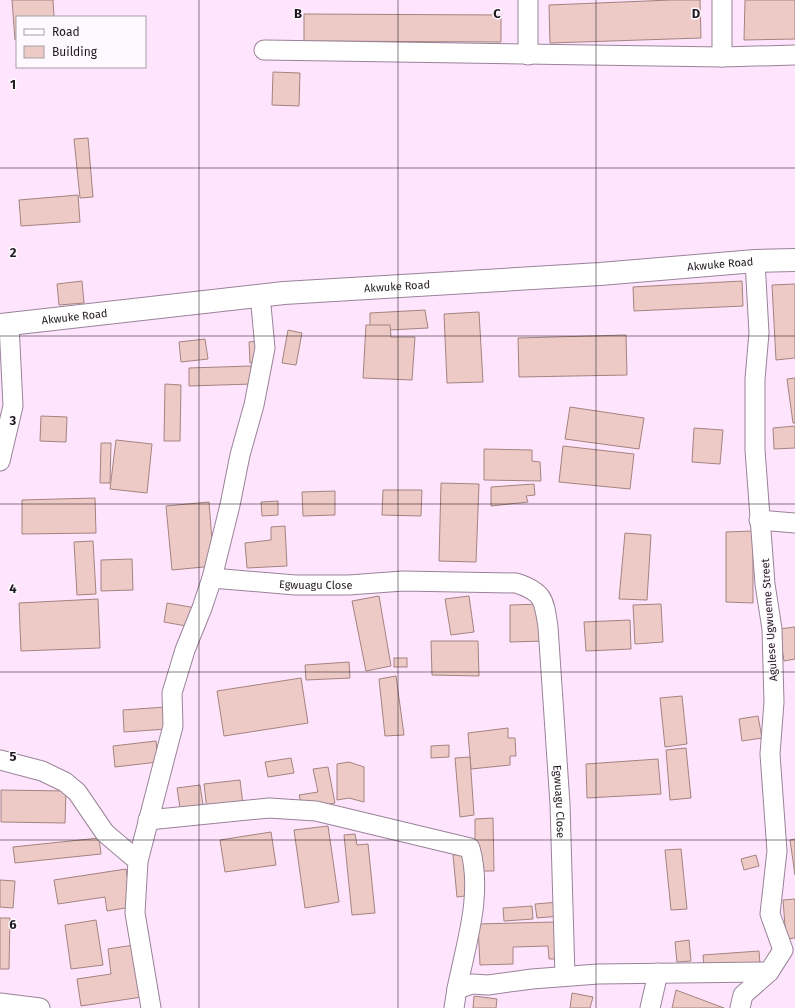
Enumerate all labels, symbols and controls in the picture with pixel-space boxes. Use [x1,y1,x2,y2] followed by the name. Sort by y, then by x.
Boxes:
[294,6,302,21] text: B
[493,6,501,21] text: C
[692,6,701,21] text: D
[16,16,146,68] legend
[52,25,80,39] text: Road
[52,45,98,59] text: Building
[10,77,16,92] text: 1
[10,245,17,260] text: 2
[687,255,754,274] street label: Akwuke Road
[364,278,430,295] street label: Akwuke Road
[41,307,108,327] street label: Akwuke Road
[9,413,17,428] text: 3
[759,558,780,682] street label: Agulese Ugwueme Street
[279,578,353,592] street label: Egwuagu Close
[9,581,17,596] text: 4
[10,749,17,764] text: 5
[550,765,567,838] street label: Egwuagu Close
[9,917,17,932] text: 6

